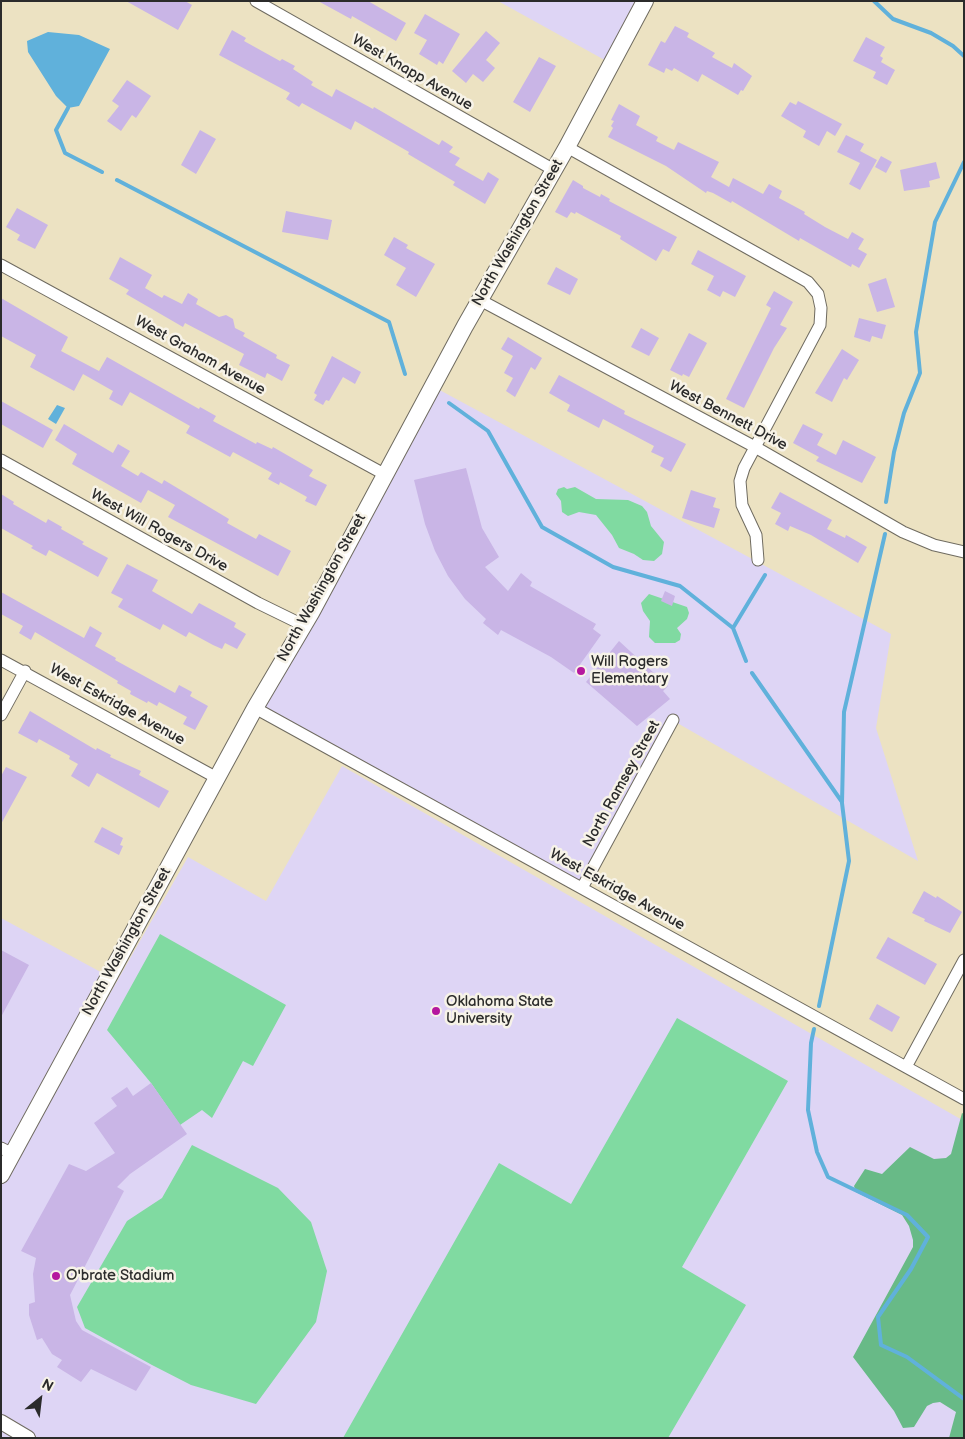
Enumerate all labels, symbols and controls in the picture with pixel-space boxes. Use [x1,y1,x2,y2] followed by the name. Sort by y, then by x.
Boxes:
[349,31,475,115] street label: West Knapp Avenue
[469,156,567,310] street label: North Washington Street
[132,313,268,399] street label: West Graham Avenue
[666,377,790,455] street label: West Bennett Drive
[87,486,231,576] street label: West Will Rogers Drive
[274,511,370,665] street label: North Washington Street
[591,653,668,688] place label: Will Rogers Elementary
[46,660,188,750] street label: West Eskridge Avenue
[575,665,587,677] marker: Will Rogers Elementary
[580,718,664,850] street label: North Ramsey Street
[546,845,688,935] street label: West Eskridge Avenue
[79,865,175,1019] street label: North Washington Street
[446,993,553,1028] place label: Oklahoma State University
[430,1005,442,1017] marker: Oklahoma State University
[66,1267,175,1285] place label: O'brate Stadium
[50,1270,62,1282] marker: O'brate Stadium
[15,1374,65,1424] north arrow
[39,1375,56,1395] text: N

